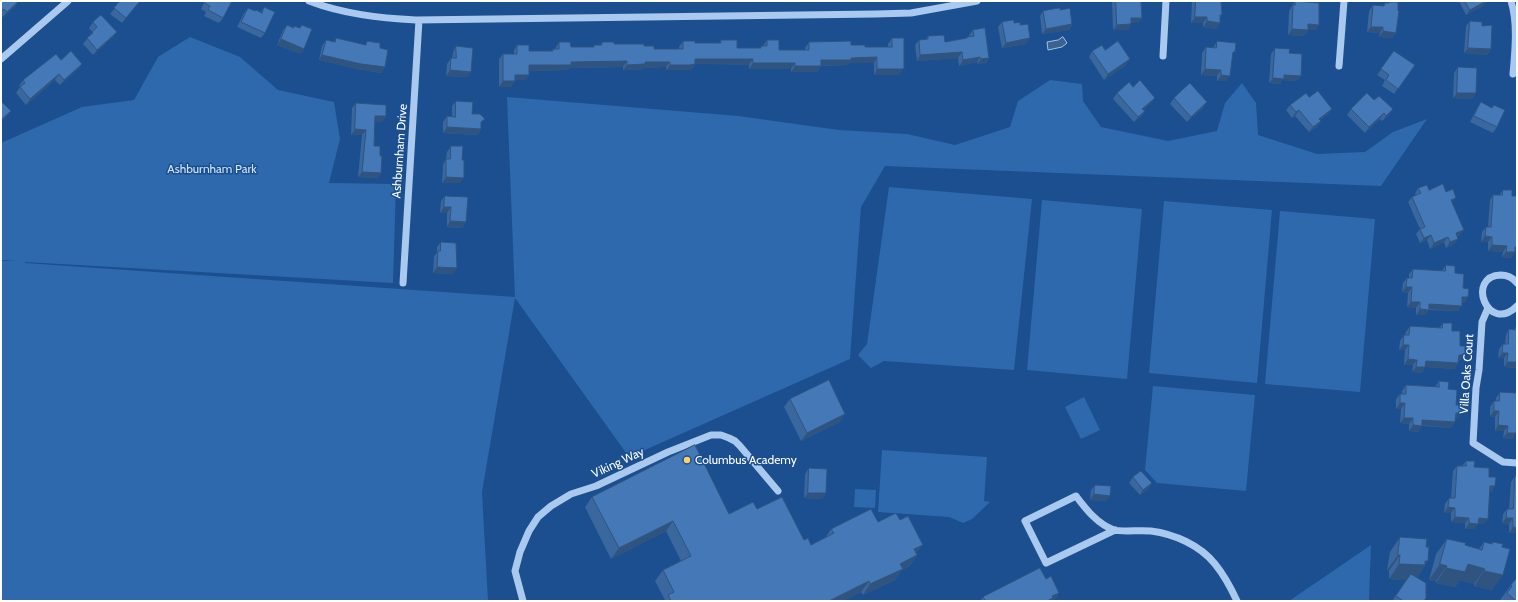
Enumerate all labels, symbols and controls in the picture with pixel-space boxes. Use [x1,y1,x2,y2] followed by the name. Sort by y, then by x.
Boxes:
[390,103,410,199] street label: Ashburnham Drive
[167,162,257,176] park label: Ashburnham Park
[1457,333,1477,415] street label: Villa Oaks Court
[590,445,646,481] street label: Viking Way
[695,453,797,467] place label: Columbus Academy
[682,455,692,465] marker: Columbus Academy

